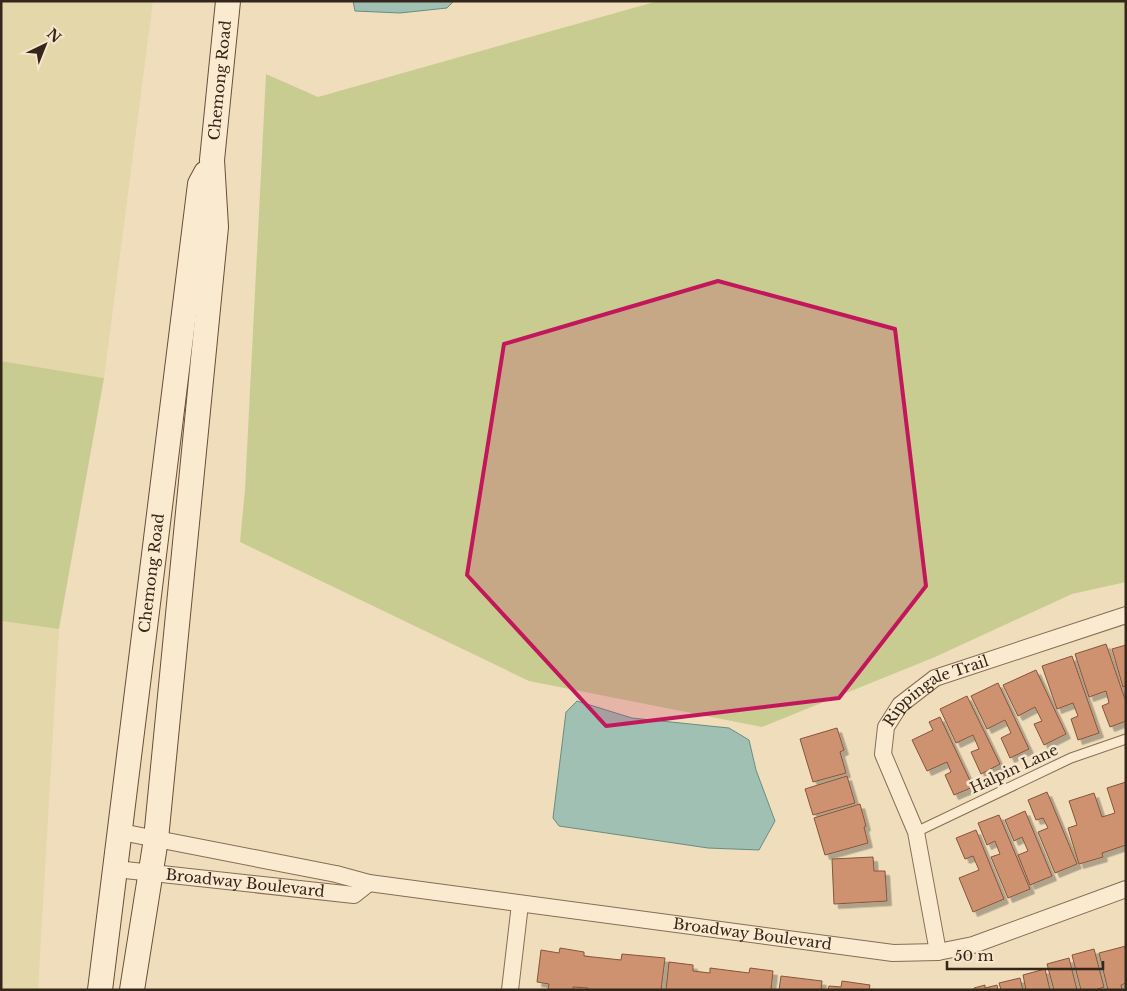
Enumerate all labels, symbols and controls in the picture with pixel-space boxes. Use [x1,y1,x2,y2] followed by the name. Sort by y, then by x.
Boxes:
[204,19,235,141] street label: Chemong Road
[20,20,70,70] north arrow
[43,24,65,47] text: N
[134,512,168,634] street label: Chemong Road
[879,651,991,730] street label: Rippingale Trail
[967,740,1061,797] street label: Halpin Lane
[165,864,326,901] street label: Broadway Boulevard
[672,914,833,954] street label: Broadway Boulevard
[947,938,1103,970] scale bar
[954,946,994,965] text: 50 m

